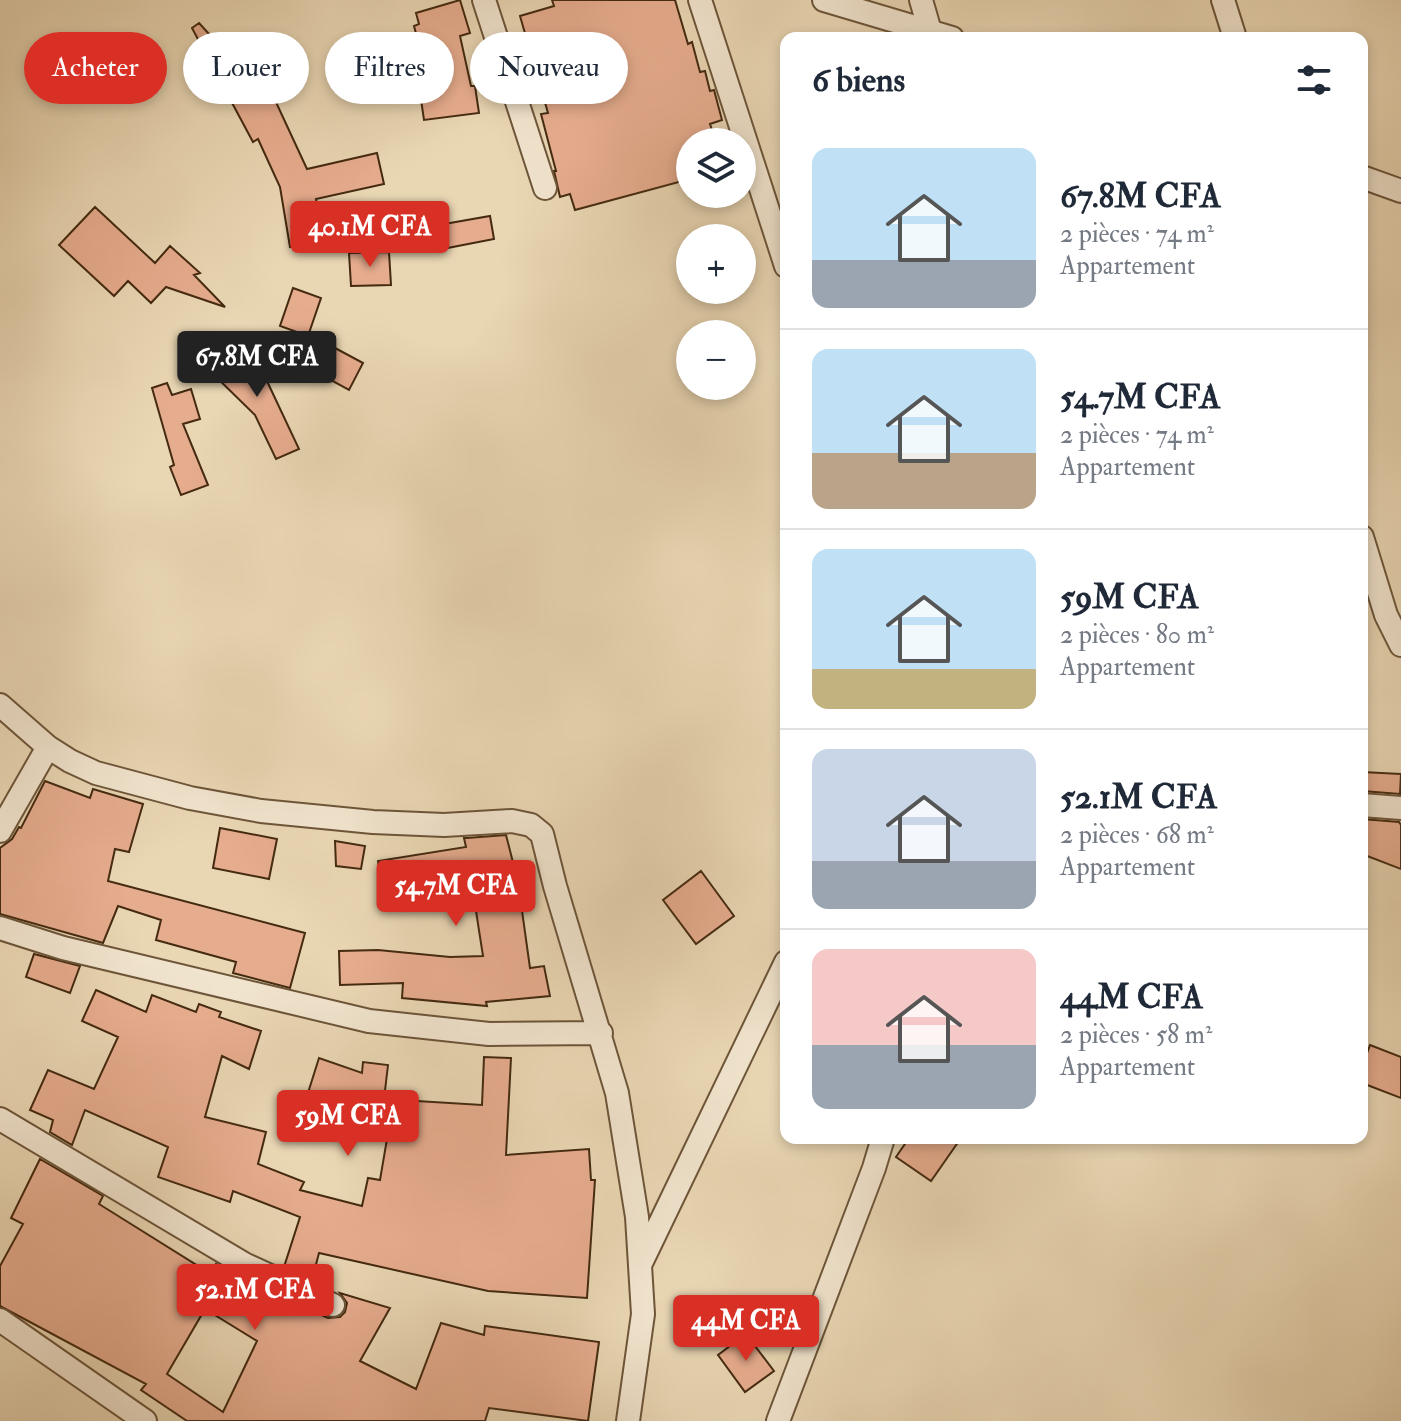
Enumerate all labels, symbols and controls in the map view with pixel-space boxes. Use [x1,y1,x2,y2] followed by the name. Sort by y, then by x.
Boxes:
[24,32,167,104] chip: Acheter
[183,32,309,104] chip: Louer
[325,32,454,104] chip: Filtres
[470,32,628,104] chip: Nouveau
[1292,58,1336,102] icon: filters
[812,59,905,102] text: 6 biens
[676,128,756,400] map controls
[676,128,756,208] button: layers
[1060,175,1221,218] text: 67.8M CFA
[876,180,972,276] icon: home
[278,201,462,269] pin: 40.1M CFA
[308,211,432,243] text: 40.1M CFA
[1060,218,1214,250] text: 2 pièces · 74 m²
[676,224,756,304] button: +
[1060,250,1195,282] text: Appartement
[676,320,756,400] button: −
[165,331,349,399] pin: 67.8M CFA
[195,341,319,373] text: 67.8M CFA
[1060,376,1221,419] text: 54.7M CFA
[876,381,972,477] icon: home
[1060,419,1214,451] text: 2 pièces · 74 m²
[1060,451,1195,483] text: Appartement
[1060,576,1199,619] text: 59M CFA
[876,581,972,677] icon: home
[1060,619,1214,651] text: 2 pièces · 80 m²
[1060,651,1195,683] text: Appartement
[1060,776,1218,819] text: 52.1M CFA
[876,781,972,877] icon: home
[1060,819,1214,851] text: 2 pièces · 68 m²
[1060,851,1195,883] text: Appartement
[364,860,548,928] pin: 54.7M CFA
[395,870,517,902] text: 54.7M CFA
[1060,976,1203,1019] text: 44M CFA
[876,981,972,1077] icon: home
[1060,1019,1212,1051] text: 2 pièces · 58 m²
[1060,1051,1195,1083] text: Appartement
[274,1090,422,1158] pin: 59M CFA
[295,1100,401,1132] text: 59M CFA
[163,1264,347,1332] pin: 52.1M CFA
[195,1274,315,1306] text: 52.1M CFA
[672,1295,820,1363] pin: 44M CFA
[691,1305,801,1337] text: 44M CFA

